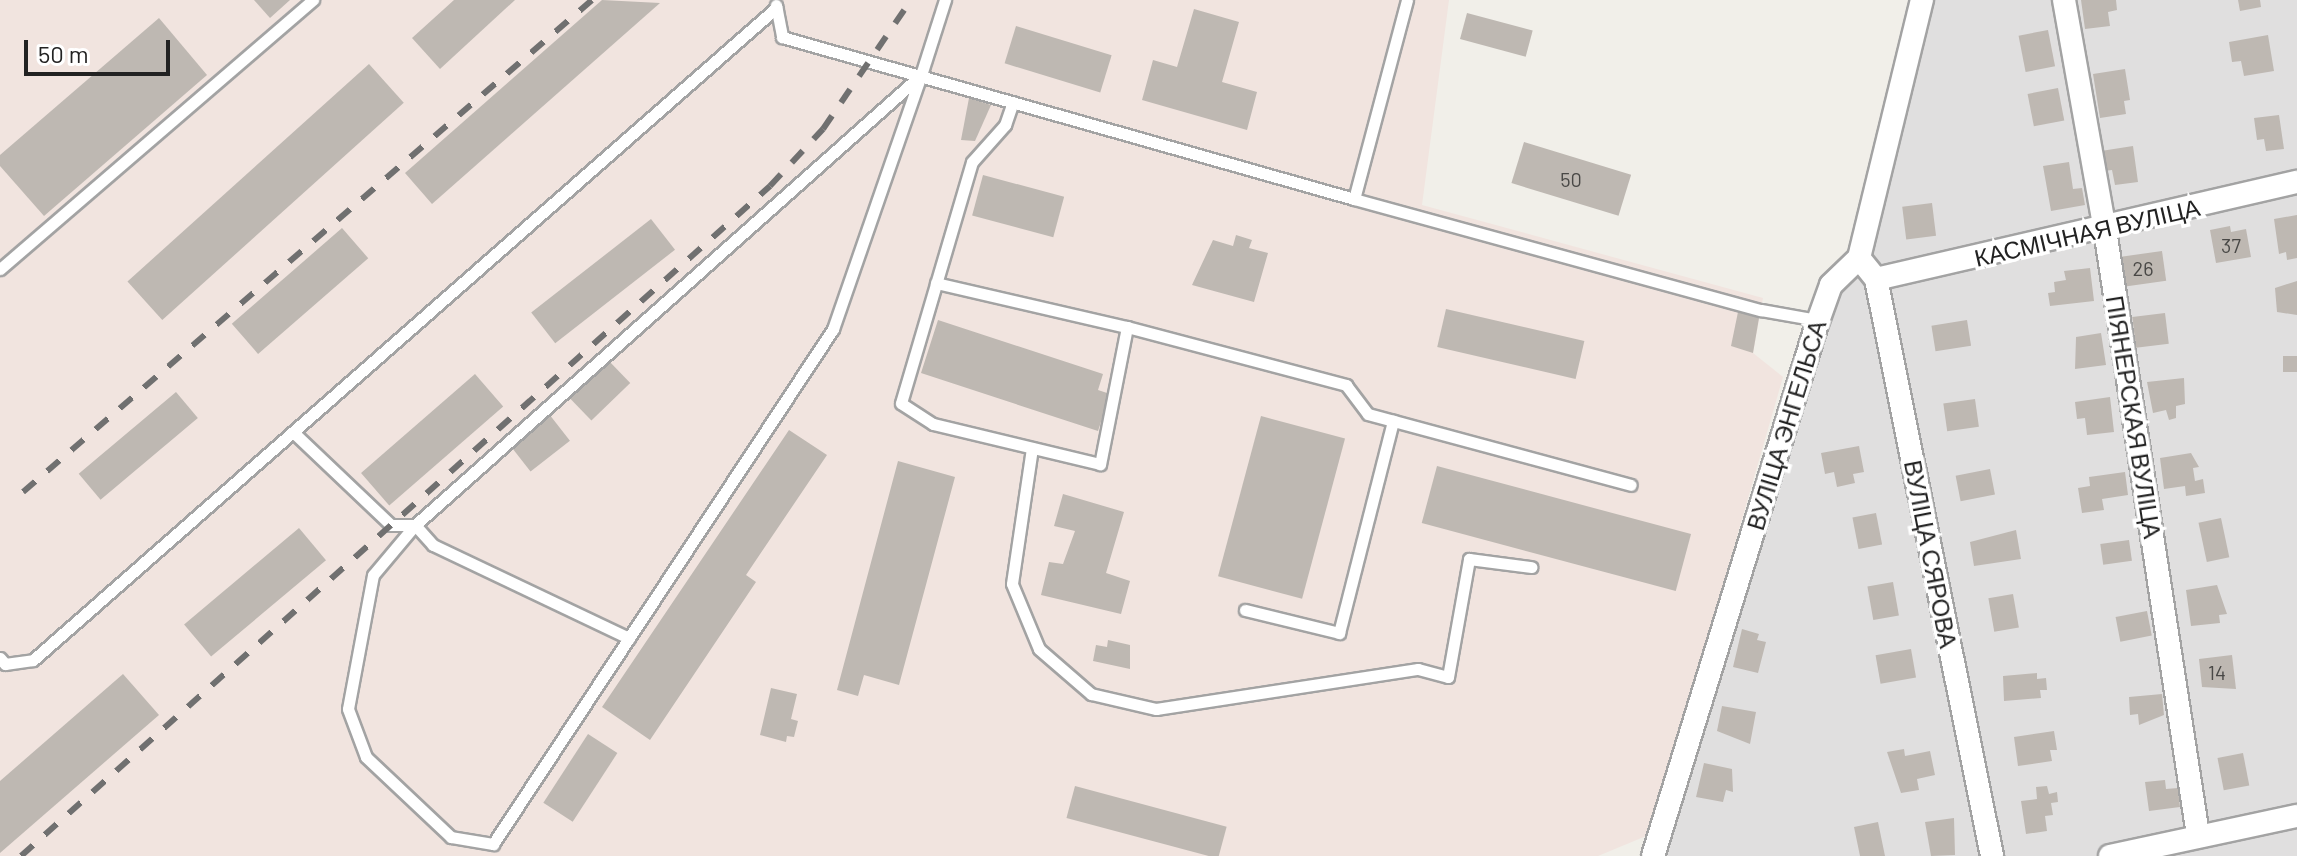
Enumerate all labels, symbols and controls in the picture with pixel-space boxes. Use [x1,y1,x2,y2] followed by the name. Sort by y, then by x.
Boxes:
[28,24,174,74] scale bar
[38,39,89,68] text: 50 m
[1560,167,1582,191] house number: 50
[1971,192,2203,272] street label: КАСМІЧНАЯ ВУЛІЦА
[2221,233,2241,257] house number: 37
[2132,256,2154,280] house number: 26
[2101,293,2167,541] street label: ПІЯНЕРСКАЯ ВУЛІЦА
[1740,317,1832,533] street label: ВУЛІЦА ЭНГЕЛЬСА
[1899,458,1963,650] street label: ВУЛІЦА СЯРОВА
[2208,660,2226,684] house number: 14

